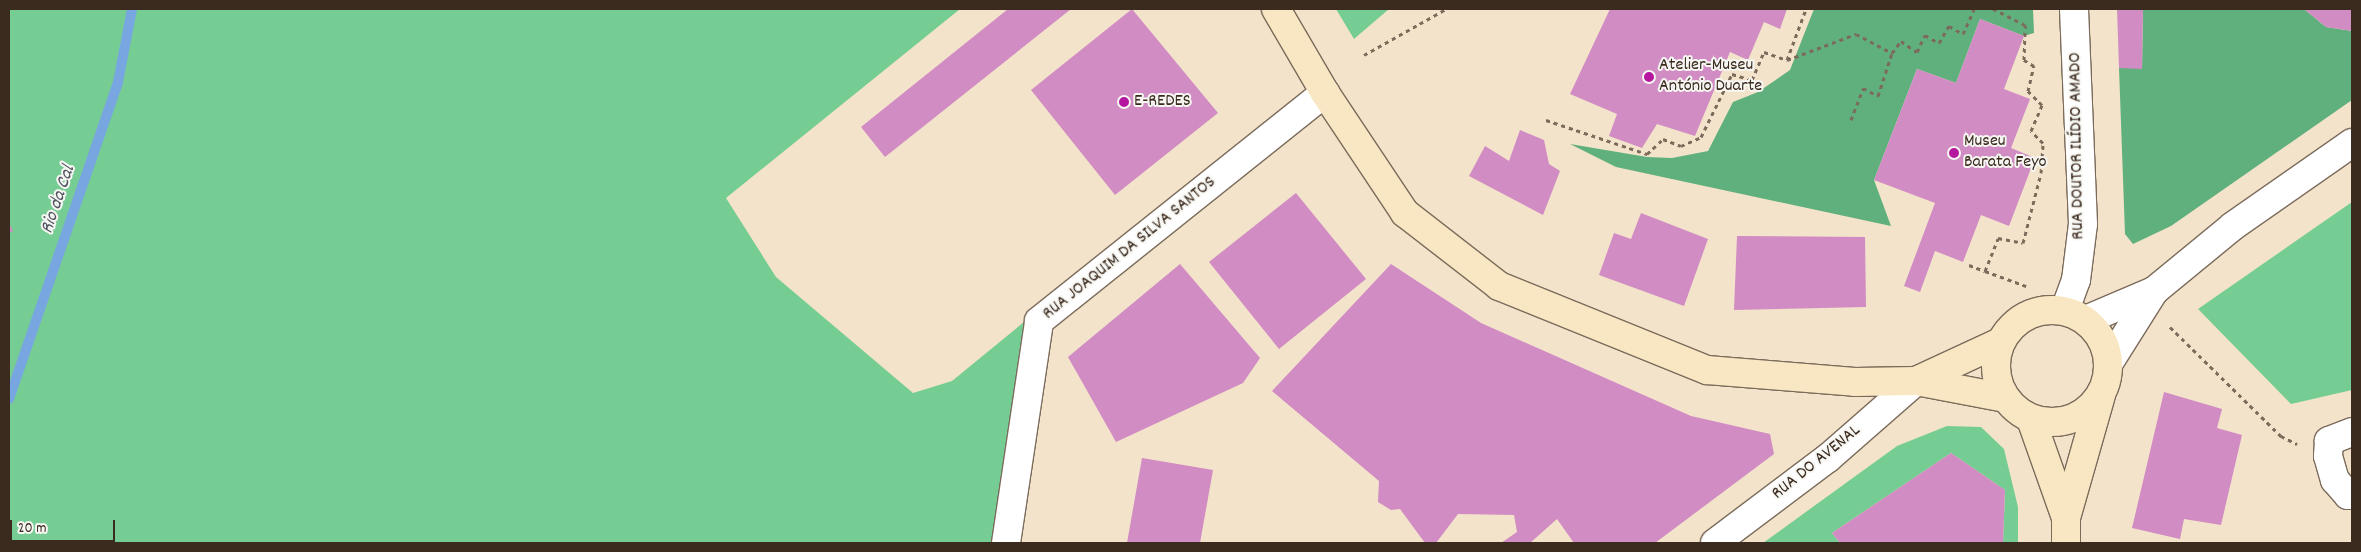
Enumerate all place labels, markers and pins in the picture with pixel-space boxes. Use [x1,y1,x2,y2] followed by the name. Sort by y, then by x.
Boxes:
[1659,56,1762,98] place label: Atelier-Museu António Duarte
[1643,71,1655,83] marker: Atelier-Museu António Duarte
[1134,91,1191,113] place label: E-REDES
[1118,96,1130,108] marker: E-REDES
[1964,132,2047,174] place label: Museu Barata Feyo
[1948,147,1960,159] marker: Museu Barata Feyo

